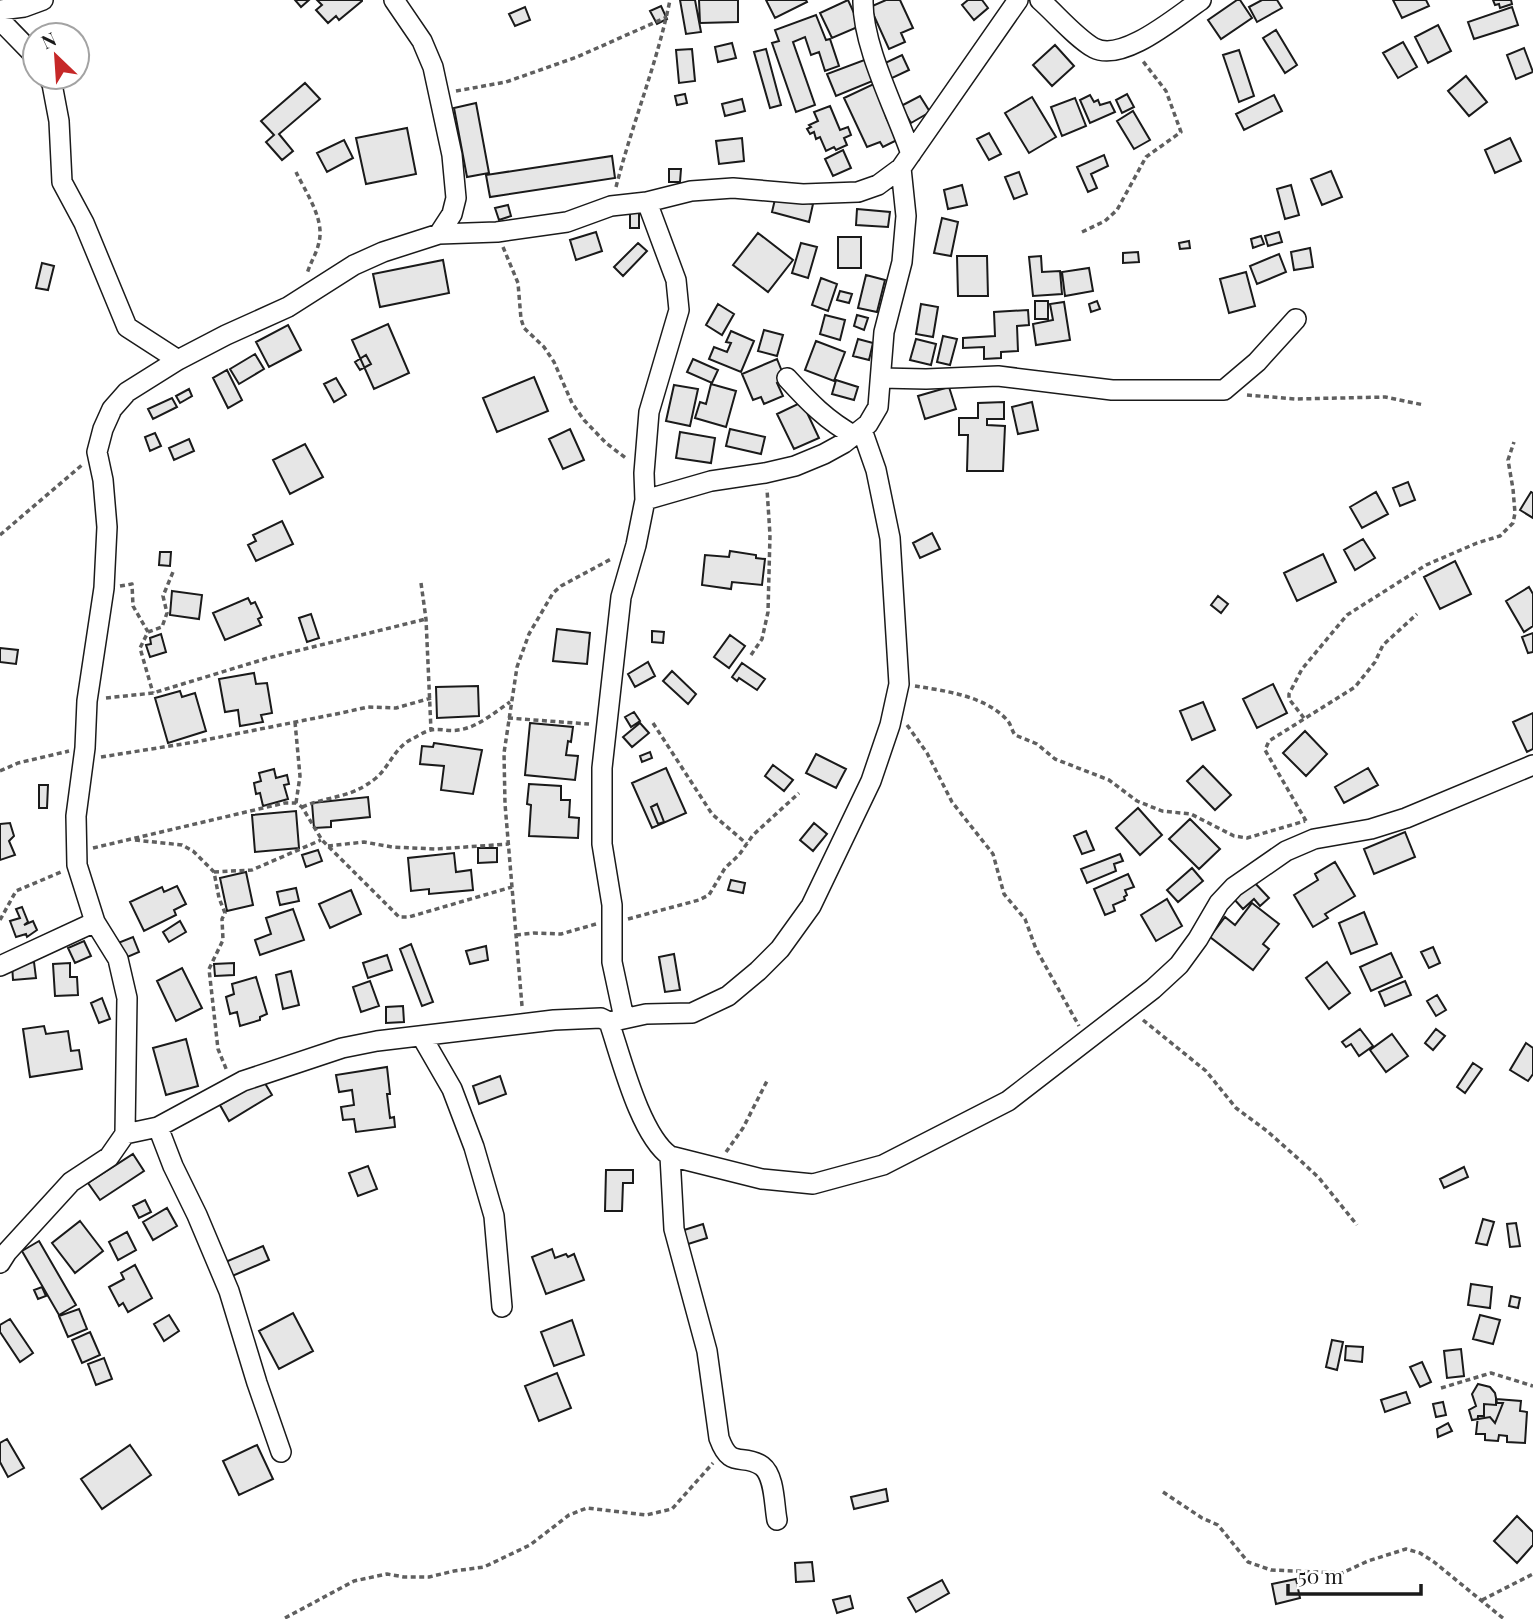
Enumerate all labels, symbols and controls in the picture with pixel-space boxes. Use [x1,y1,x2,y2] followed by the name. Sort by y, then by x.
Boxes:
[21,21,91,91] north arrow
[37,25,60,54] text: N
[1288,1552,1421,1596] scale bar
[1298,1561,1344,1589] text: 50 m

